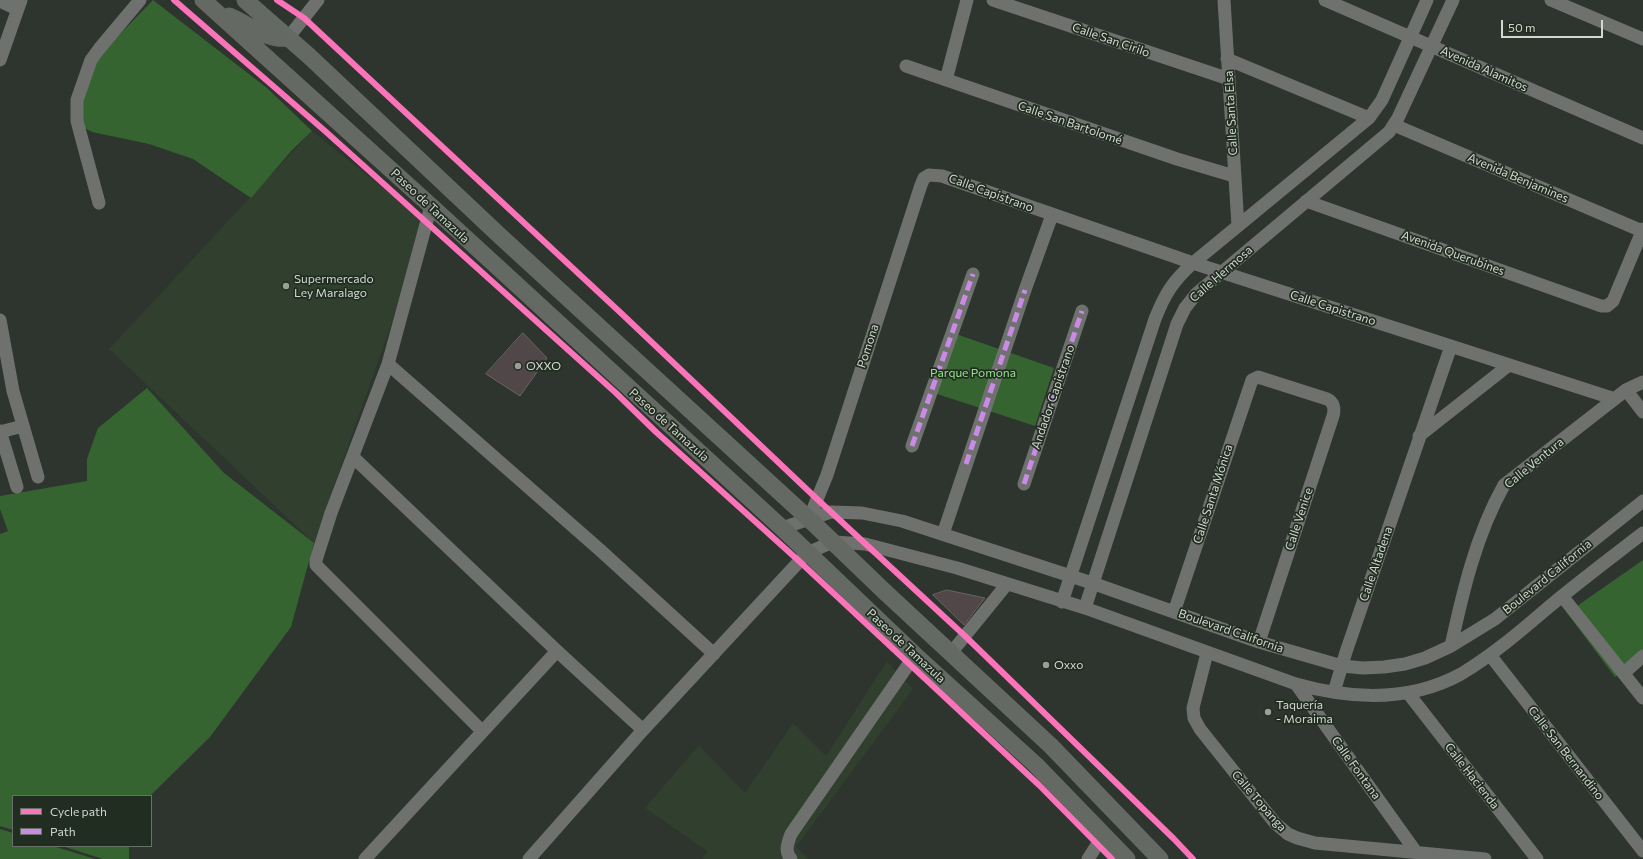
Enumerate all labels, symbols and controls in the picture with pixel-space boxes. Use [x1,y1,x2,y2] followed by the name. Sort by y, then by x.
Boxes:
[1503,12,1605,38] scale bar
[1070,20,1152,60] street label: Calle San Cirilo
[1508,20,1536,34] text: 50 m
[1438,43,1530,95] street label: Avenida Alamitos
[1222,70,1240,156] street label: Calle Santa Elsa
[1016,98,1124,148] street label: Calle San Bartolomé
[1465,150,1571,206] street label: Avenida Benjamines
[388,166,472,246] street label: Paseo de Tamazula
[947,171,1035,215] street label: Calle Capistrano
[1399,228,1507,278] street label: Avenida Querubines
[1187,243,1255,305] street label: Calle Hermosa
[294,272,374,300] place label: Supermercado Ley Maralago
[281,281,291,291] marker: Supermercado Ley Maralago
[1288,287,1378,329] street label: Calle Capistrano
[854,322,882,370] street label: Pomona
[1028,343,1078,451] street label: Andador Capistrano
[526,359,561,373] place label: OXXO
[513,361,523,371] marker: OXXO
[930,366,1016,380] park label: Parque Pomona
[626,385,712,465] street label: Paseo de Tamazula
[1501,435,1567,491] street label: Calle Ventura
[1190,442,1236,546] street label: Calle Santa Mónica
[1282,486,1316,552] street label: Calle Venice
[1356,525,1396,603] street label: Calle Altadena
[1500,537,1594,617] street label: Boulevard California
[864,606,948,686] street label: Paseo de Tamazula
[1177,606,1285,656] street label: Boulevard California
[1054,658,1083,672] place label: Oxxo
[1041,660,1051,670] marker: Oxxo
[1276,698,1333,726] place label: Taquería - Moraima
[1525,703,1607,803] street label: Calle San Bernandino
[1263,707,1273,717] marker: Taquería - Moraima
[1328,734,1384,802] street label: Calle Fontana
[1442,740,1502,812] street label: Calle Hacienda
[1229,768,1289,834] street label: Calle Topanga
[12,795,152,847] legend
[50,804,107,818] text: Cycle path
[50,824,76,838] text: Path

